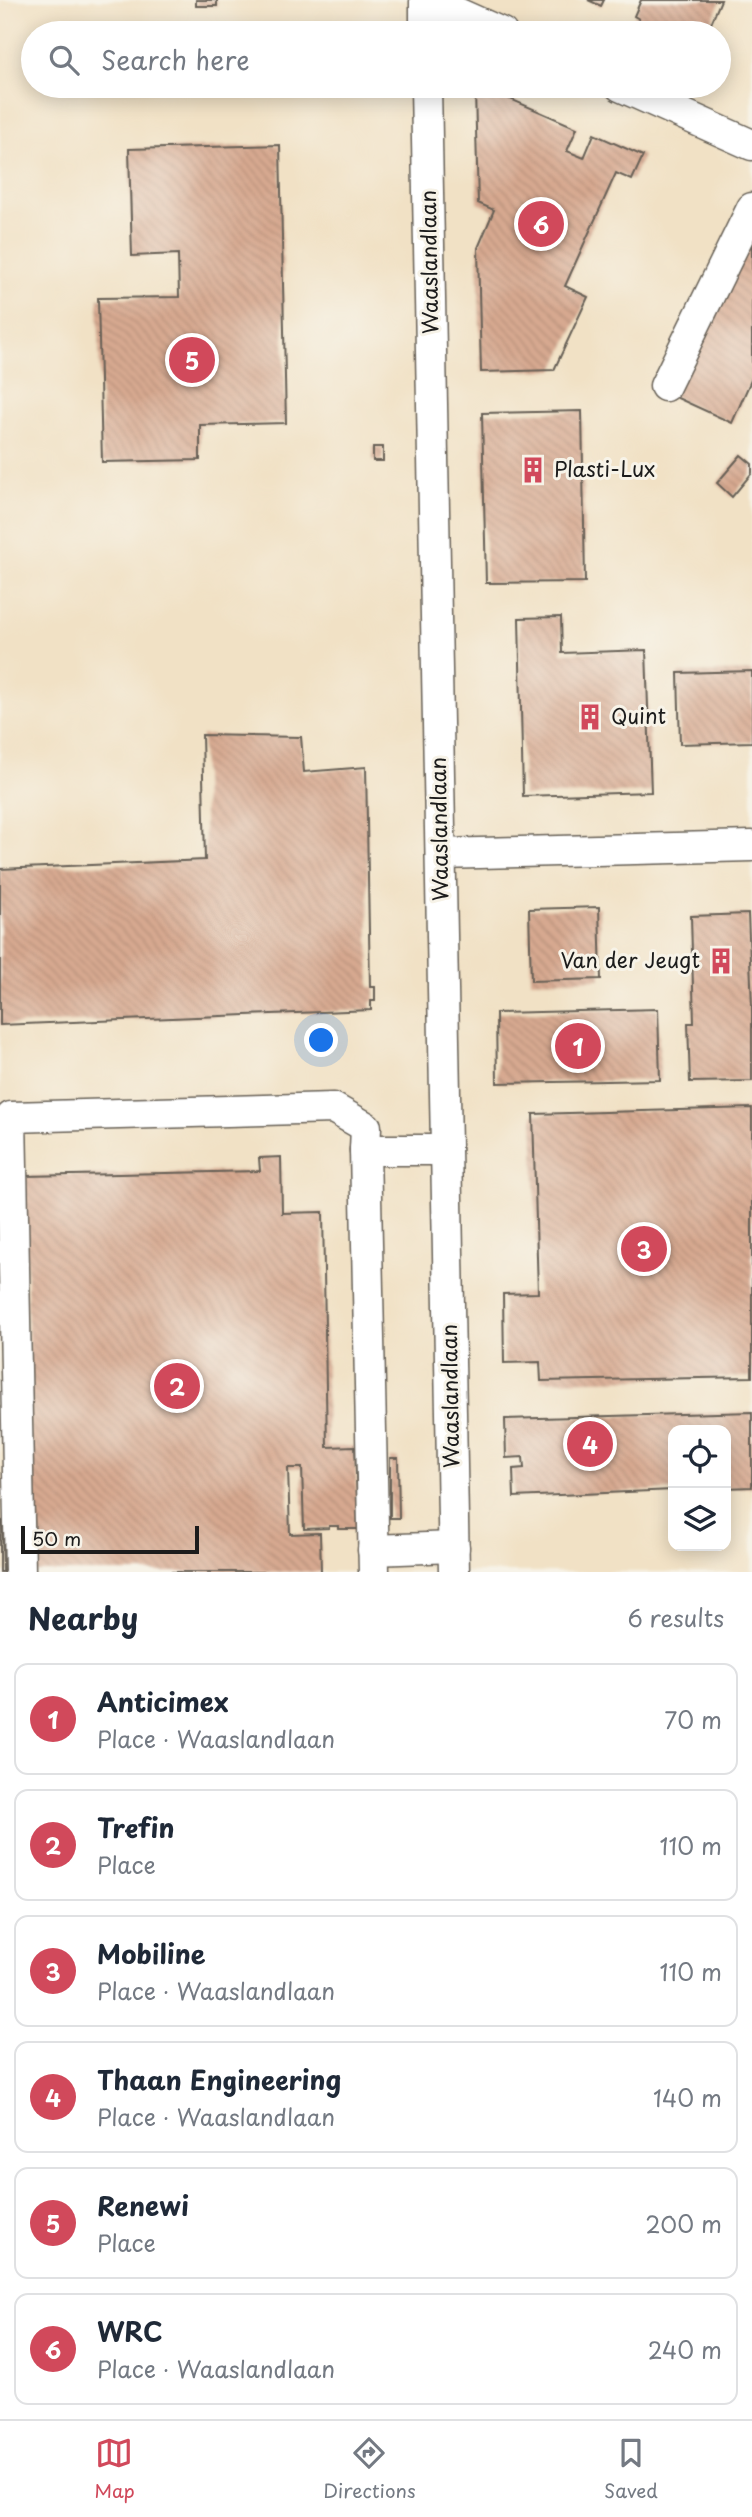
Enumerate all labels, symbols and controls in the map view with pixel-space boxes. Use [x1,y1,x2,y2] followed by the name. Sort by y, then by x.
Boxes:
[21,21,731,98] search box
[101,40,250,79] text: Search here
[45,41,83,79] icon: search
[411,190,445,334] street label: Waaslandlaan
[518,198,564,250] pin: 6
[169,334,215,386] pin: 5
[554,452,655,484] place label: Plasti-Lux
[518,455,548,485] building icon: Plasti-Lux
[611,699,666,731] place label: Quint
[575,702,605,732] building icon: Quint
[421,757,455,901] street label: Waaslandlaan
[560,943,700,975] place label: Van der Jeugt
[706,946,736,976] building icon: Van der Jeugt
[555,1020,601,1072] pin: 1
[304,1023,338,1057] your location
[621,1223,667,1275] pin: 3
[432,1324,466,1468] street label: Waaslandlaan
[154,1360,200,1412] pin: 2
[567,1418,613,1470] pin: 4
[668,1425,731,1551] map controls
[668,1425,731,1488] button: locate
[668,1488,731,1551] button: layers
[21,1523,200,1555] scale bar
[32,1524,81,1552] text: 50 m
[28,1595,138,1640] text: Nearby
[628,1600,724,1635] text: 6 results
[97,1682,228,1721] text: Anticimex
[48,1702,59,1737] text: 1
[664,1702,722,1737] text: 70 m
[97,1721,335,1756] text: Place · Waaslandlaan
[97,1808,175,1847] text: Trefin
[45,1828,61,1863] text: 2
[660,1828,722,1863] text: 110 m
[97,1847,156,1882] text: Place
[97,1934,205,1973] text: Mobiline
[45,1954,61,1989] text: 3
[660,1954,722,1989] text: 110 m
[97,1973,335,2008] text: Place · Waaslandlaan
[97,2060,341,2099] text: Thaan Engineering
[45,2080,61,2115] text: 4
[653,2080,722,2115] text: 140 m
[97,2099,335,2134] text: Place · Waaslandlaan
[97,2186,189,2225] text: Renewi
[46,2206,60,2241] text: 5
[645,2206,722,2241] text: 200 m
[97,2225,156,2260] text: Place
[97,2312,163,2351] text: WRC
[45,2332,61,2367] text: 6
[648,2332,722,2367] text: 240 m
[97,2351,335,2386] text: Place · Waaslandlaan
[94,2434,135,2504] tab: Map
[323,2434,416,2504] tab: Directions
[604,2434,658,2504] tab: Saved

